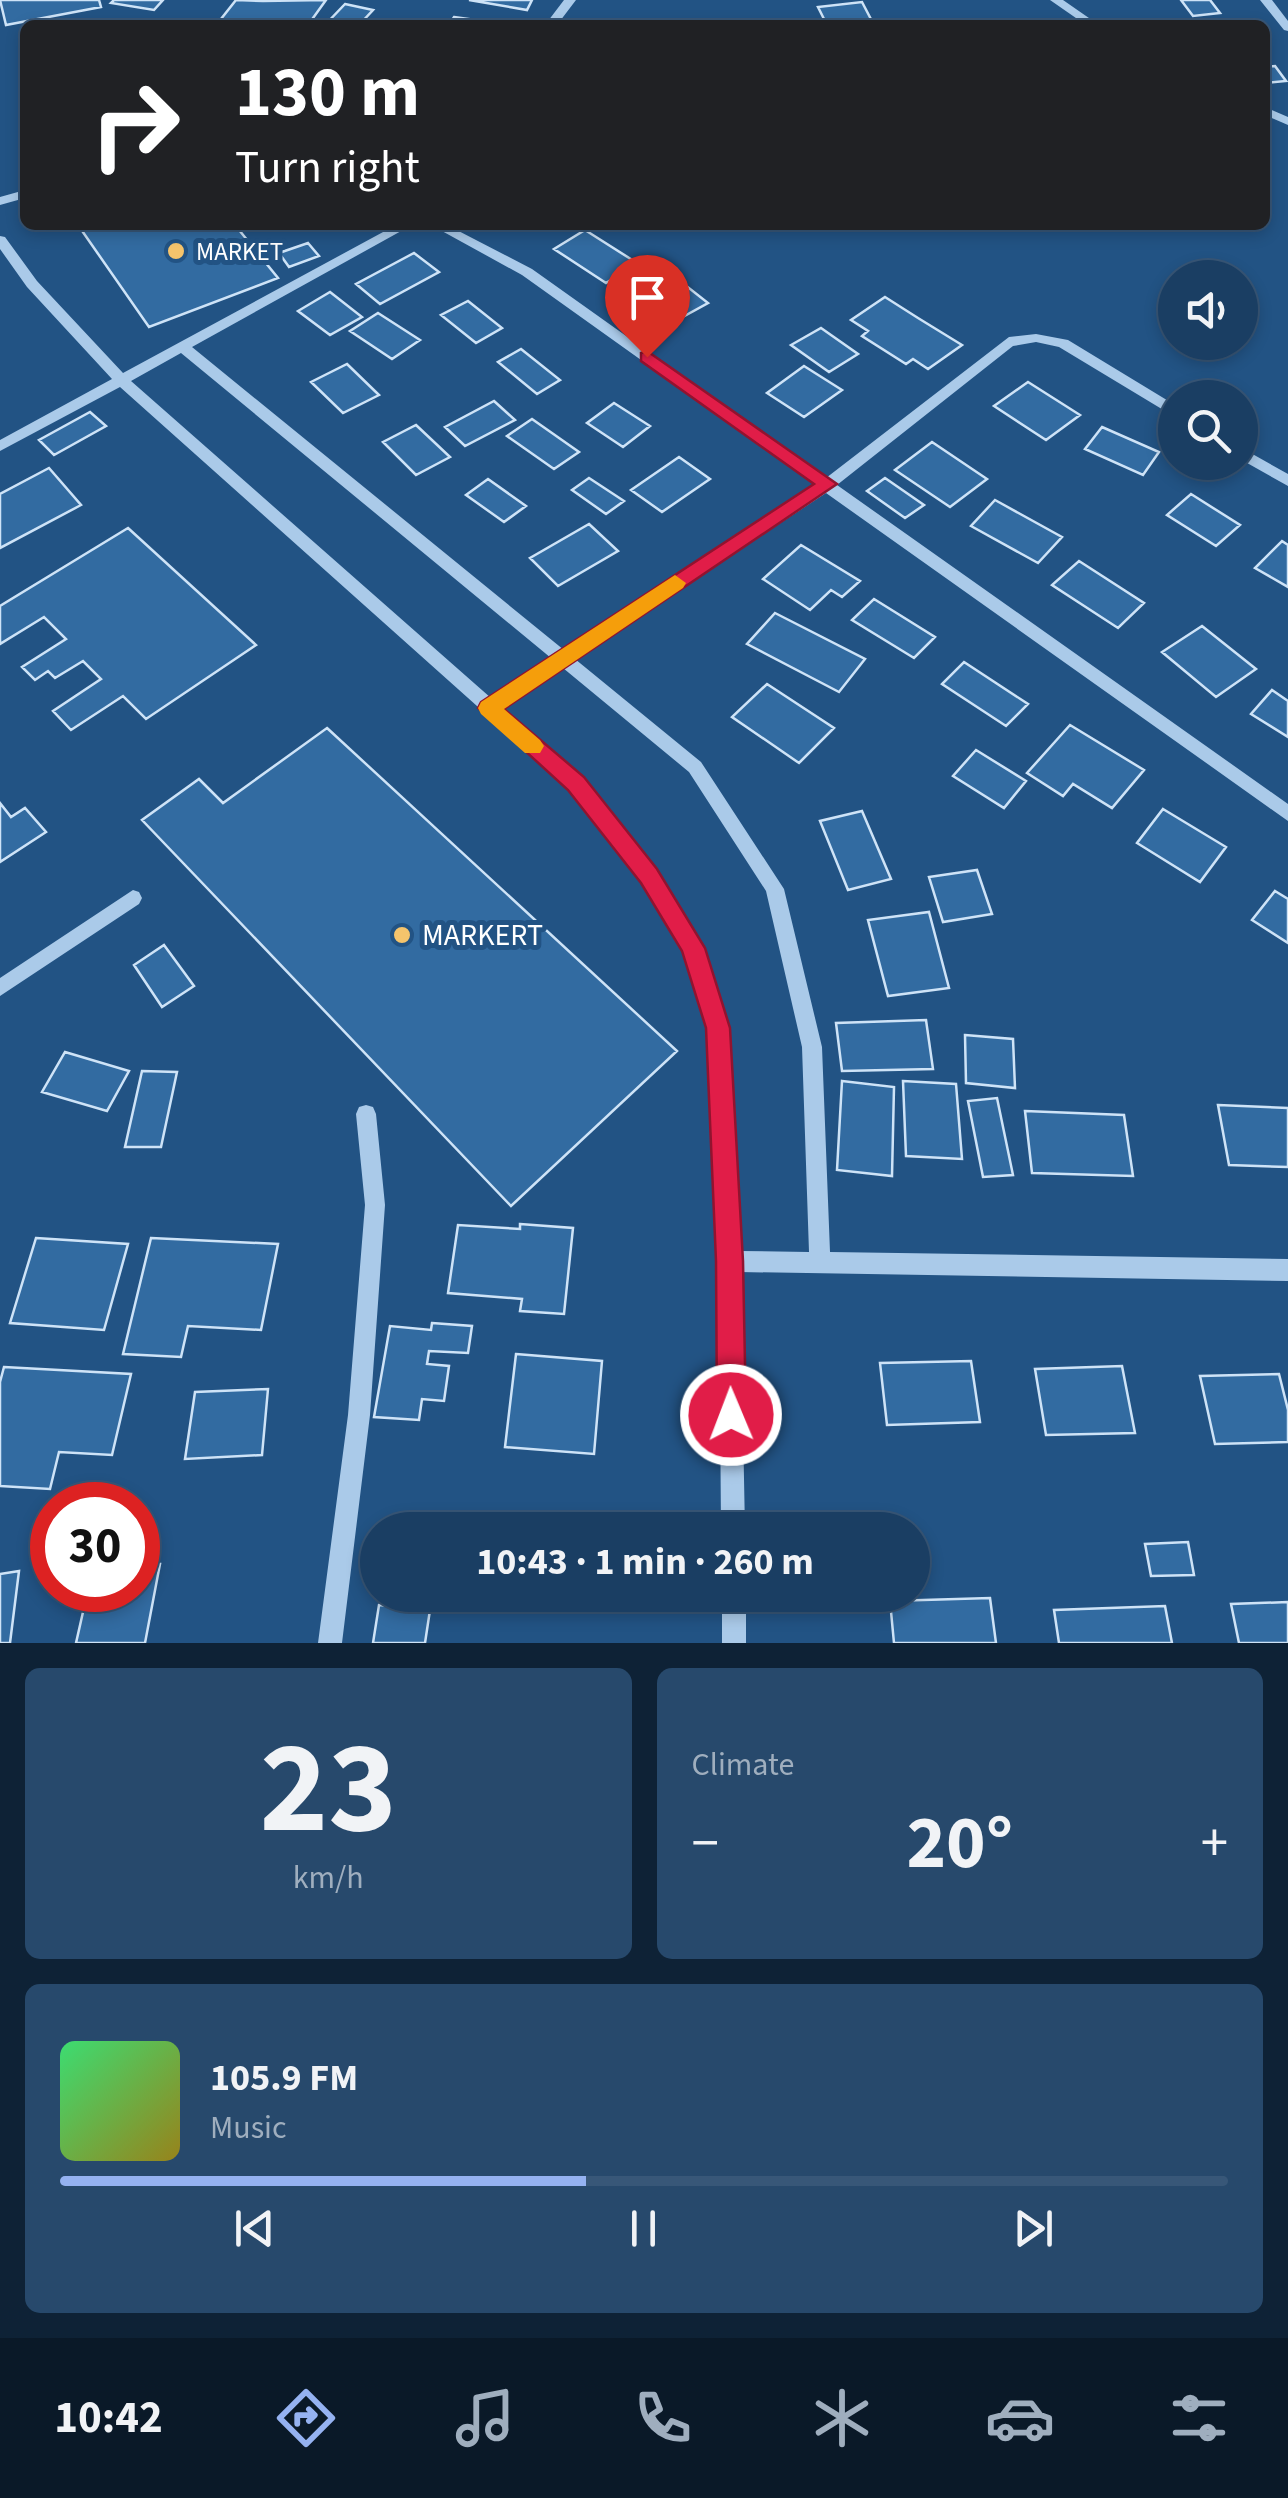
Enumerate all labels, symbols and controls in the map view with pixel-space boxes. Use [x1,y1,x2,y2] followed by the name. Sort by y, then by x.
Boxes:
[235,43,420,143] text: 130 m
[70,60,200,190] icon: right
[235,136,420,200] text: Turn right
[196,234,283,270] place label: MARKET
[165,240,187,262] marker: MARKET
[605,255,690,358] pin
[1158,260,1258,480] map controls
[1158,260,1258,360] button: sound
[620,270,675,325] icon: arrive
[1158,380,1258,480] button: search
[422,914,543,957] place label: MARKERT
[391,924,413,946] marker: MARKERT
[679,1363,783,1467] position arrow
[30,1482,160,1612] speed limit sign: 30
[476,1535,814,1589] text: 10:43 · 1 min · 260 m
[260,1697,397,1882] text: 23
[692,1742,794,1788] text: Climate
[906,1790,1013,1897] text: 20°
[692,1805,719,1883] text: −
[1201,1805,1228,1883] text: +
[293,1855,364,1901] text: km/h
[210,2051,358,2105] text: 105.9 FM
[210,2105,287,2151] text: Music
[227,2201,282,2256] icon: previous
[616,2201,671,2256] icon: pause
[1006,2201,1061,2256] icon: next
[271,2383,341,2453] icon: directions
[450,2383,520,2453] icon: music
[628,2383,698,2453] icon: phone
[807,2383,877,2453] icon: climate
[985,2383,1055,2453] icon: car
[1164,2383,1234,2453] icon: filters
[54,2386,163,2450] text: 10:42

